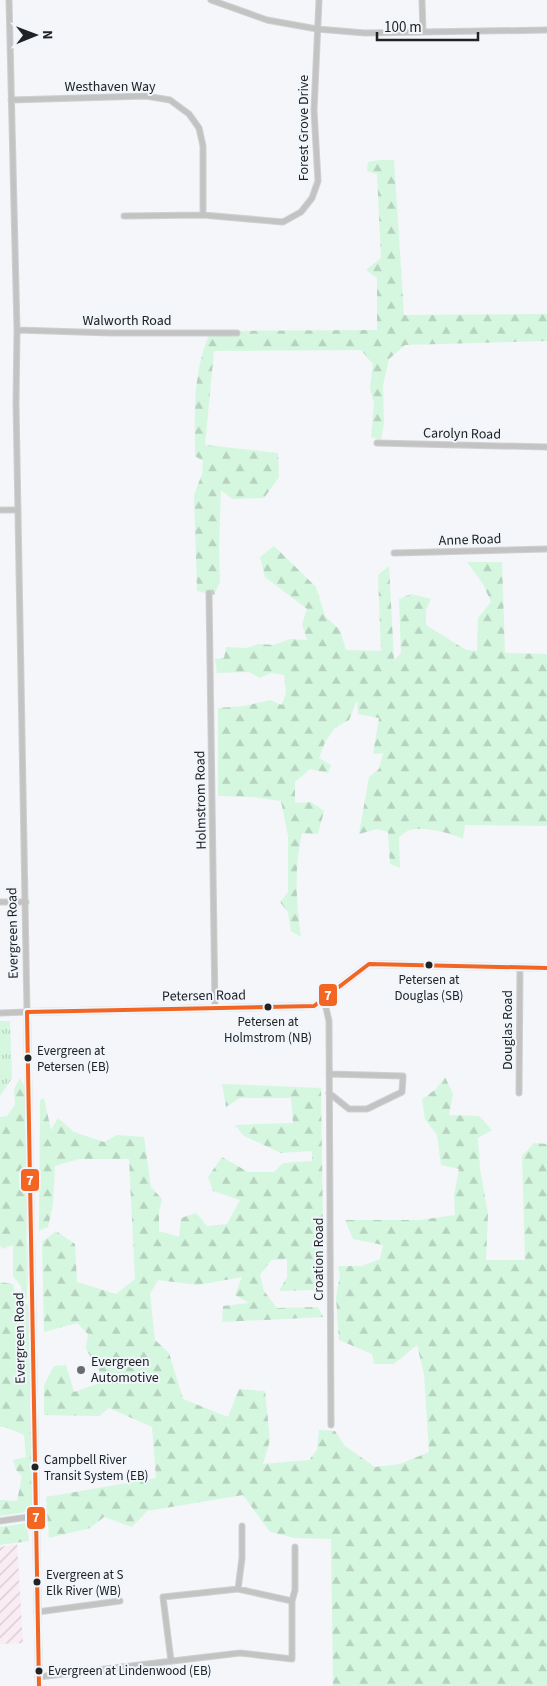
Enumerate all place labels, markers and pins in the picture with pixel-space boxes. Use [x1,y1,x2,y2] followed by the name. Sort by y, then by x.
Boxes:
[424,960,434,970] marker: Petersen at Douglas (SB)
[394,971,464,1005] place label: Petersen at Douglas (SB)
[263,1002,273,1012] marker: Petersen at Holmstrom (NB)
[224,1013,312,1047] place label: Petersen at Holmstrom (NB)
[37,1042,109,1076] place label: Evergreen at Petersen (EB)
[23,1053,33,1063] marker: Evergreen at Petersen (EB)
[91,1352,159,1388] place label: Evergreen Automotive
[75,1364,87,1376] marker: Evergreen Automotive
[44,1451,149,1485] place label: Campbell River Transit System (EB)
[30,1462,40,1472] marker: Campbell River Transit System (EB)
[46,1566,123,1600] place label: Evergreen at S Elk River (WB)
[32,1577,42,1587] marker: Evergreen at S Elk River (WB)
[48,1662,211,1680] place label: Evergreen at Lindenwood (EB)
[34,1666,44,1676] marker: Evergreen at Lindenwood (EB)

